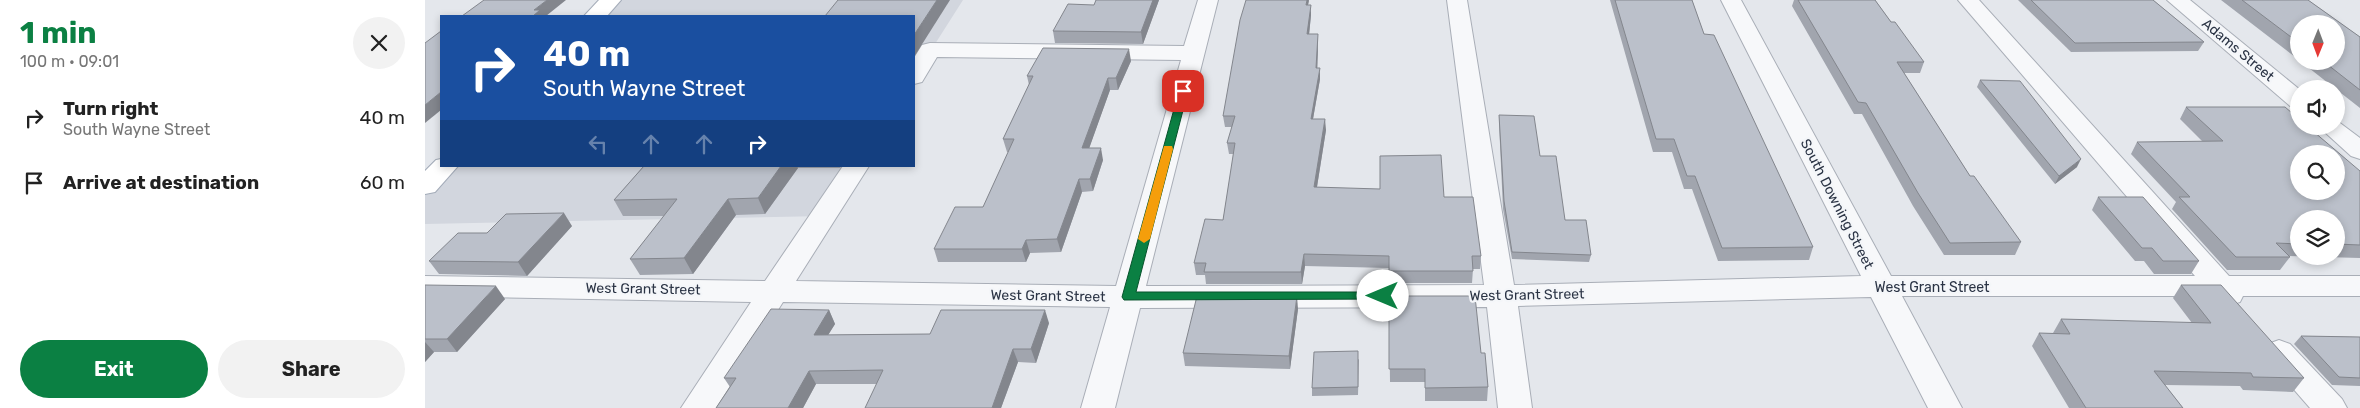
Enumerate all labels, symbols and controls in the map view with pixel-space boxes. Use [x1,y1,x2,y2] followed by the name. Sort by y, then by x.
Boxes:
[20,15,97,51] text: 1 min
[2199,15,2278,85] street label: Adams Street
[2290,15,2345,70] north arrow
[2290,15,2345,265] map controls
[353,17,405,69] button: close
[543,33,630,75] text: 40 m
[460,35,525,100] icon: right
[20,52,119,71] text: 100 m · 09:01
[1162,70,1204,112] pin
[543,75,745,102] text: South Wayne Street
[1169,77,1197,105] icon: arrive
[2290,80,2345,135] button: sound
[63,97,158,120] text: Turn right
[20,104,48,132] icon: right
[360,106,405,129] text: 40 m
[63,120,210,139] text: South Wayne Street
[584,130,612,158] icon: left
[637,130,665,158] icon: ahead
[690,130,718,158] icon: ahead
[743,130,771,158] icon: right
[1797,136,1877,272] street label: South Downing Street
[2290,145,2345,200] button: search
[20,169,48,197] icon: arrive
[63,171,259,194] text: Arrive at destination
[360,171,405,194] text: 60 m
[2290,210,2345,265] button: layers
[1356,269,1408,321] position arrow
[585,279,701,299] street label: West Grant Street
[1874,279,1990,296] street label: West Grant Street
[1469,285,1585,305] street label: West Grant Street
[990,286,1106,306] street label: West Grant Street
[20,340,208,398] button: Exit
[218,340,405,398] button: Share

